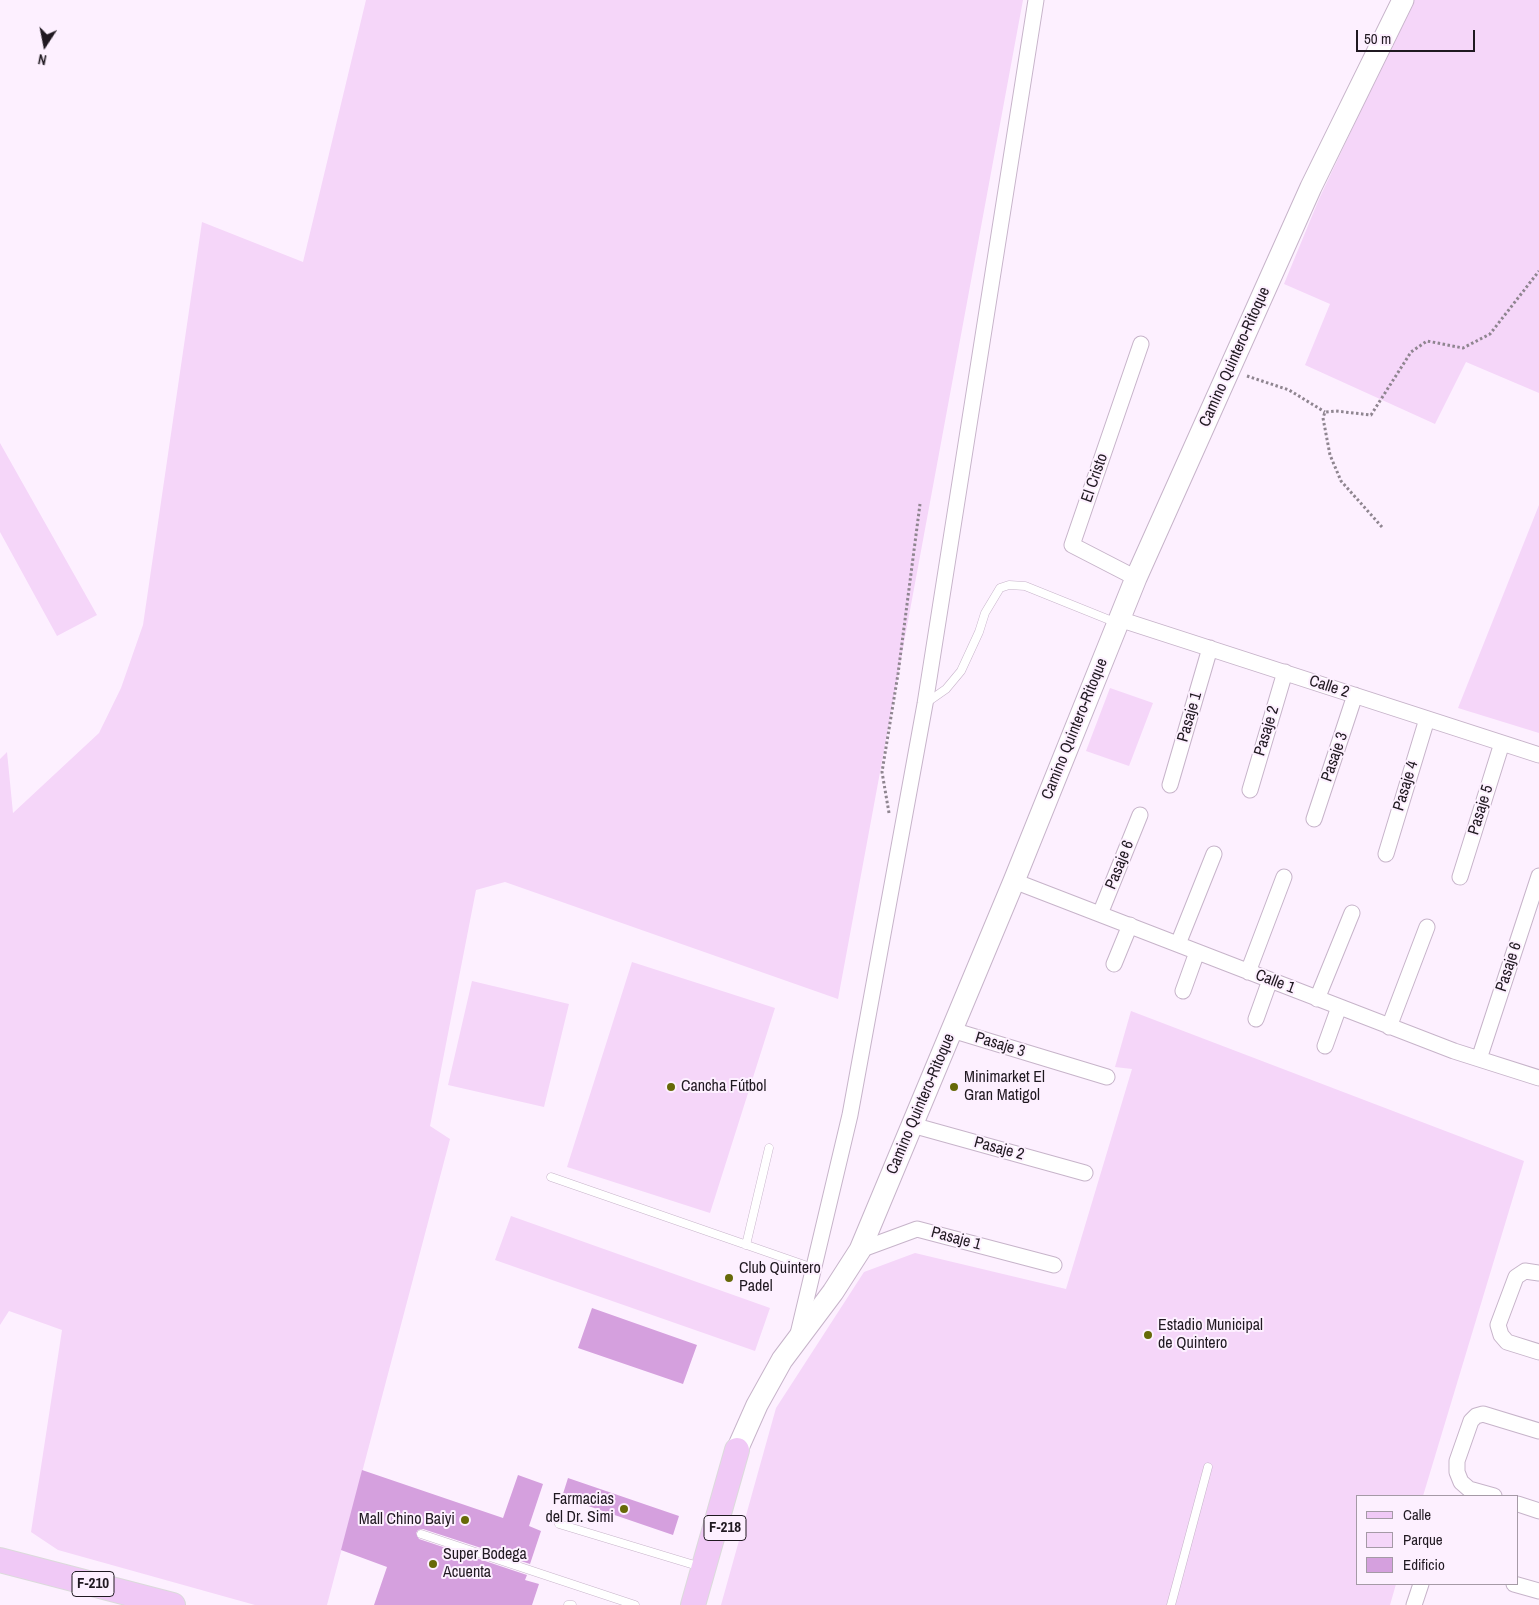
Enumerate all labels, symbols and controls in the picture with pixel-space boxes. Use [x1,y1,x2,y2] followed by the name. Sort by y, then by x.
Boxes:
[20,20,70,70] north arrow
[1359,20,1478,52] scale bar
[1364,28,1391,49] text: 50 m
[36,50,48,69] text: N
[1196,284,1274,430] street label: Camino Quintero-Ritoque
[1078,451,1112,505] street label: El Cristo
[1038,655,1112,803] street label: Camino Quintero-Ritoque
[1307,672,1351,702] street label: Calle 2
[1174,690,1206,744] street label: Pasaje 1
[1250,704,1284,758] street label: Pasaje 2
[1318,730,1352,784] street label: Pasaje 3
[1389,759,1423,813] street label: Pasaje 4
[1464,783,1498,837] street label: Pasaje 5
[1102,838,1138,892] street label: Pasaje 6
[1492,940,1526,994] street label: Pasaje 6
[1252,966,1298,998] street label: Calle 1
[973,1028,1027,1062] street label: Pasaje 3
[883,1031,959,1177] street label: Camino Quintero-Ritoque
[964,1068,1045,1106] place label: Minimarket El Gran Matigol
[681,1077,766,1097] place label: Cancha Fútbol
[665,1081,677,1093] marker: Cancha Fútbol
[948,1081,960,1093] marker: Minimarket El Gran Matigol
[972,1133,1026,1165] street label: Pasaje 2
[929,1223,983,1255] street label: Pasaje 1
[739,1259,821,1297] place label: Club Quintero Padel
[723,1272,735,1284] marker: Club Quintero Padel
[1158,1316,1263,1354] place label: Estadio Municipal de Quintero
[1142,1329,1154,1341] marker: Estadio Municipal de Quintero
[545,1490,614,1528] place label: Farmacias del Dr. Simi
[1356,1495,1519,1585] legend
[618,1503,630,1515] marker: Farmacias del Dr. Simi
[1403,1504,1431,1525] text: Calle
[359,1510,455,1530] place label: Mall Chino Baiyi
[459,1514,471,1526] marker: Mall Chino Baiyi
[704,1516,746,1540] road number: F-218
[1403,1529,1443,1550] text: Parque
[443,1545,527,1583] place label: Super Bodega Acuenta
[1403,1554,1445,1575] text: Edificio
[427,1558,439,1570] marker: Super Bodega Acuenta
[72,1572,114,1596] road number: F-210

